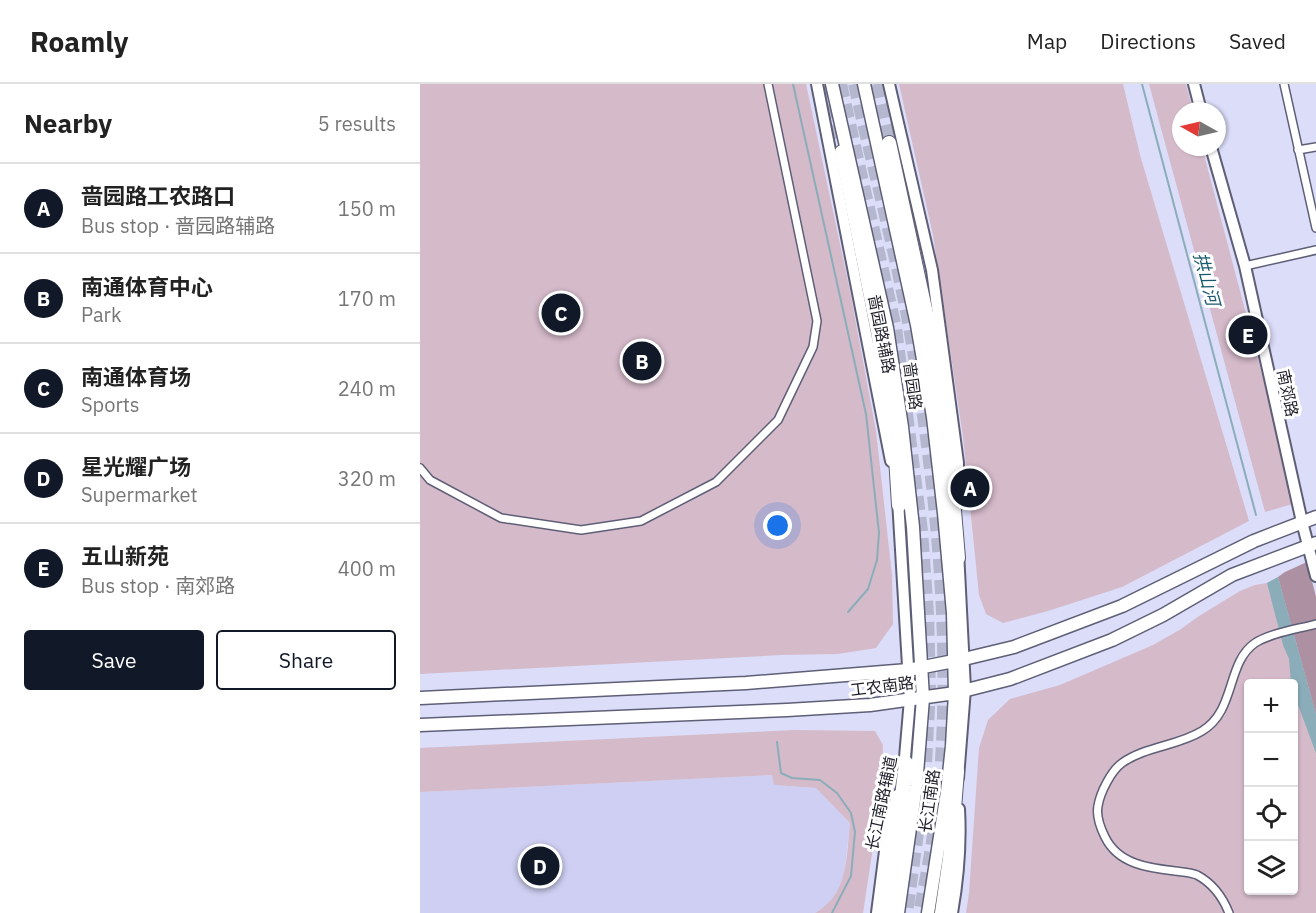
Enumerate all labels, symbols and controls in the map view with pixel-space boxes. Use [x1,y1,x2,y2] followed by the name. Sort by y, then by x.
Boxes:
[30,23,128,60] text: Roamly
[1027,27,1067,55] text: Map
[1100,27,1196,55] text: Directions
[1229,27,1286,55] text: Saved
[1172,102,1226,156] north arrow
[24,106,112,140] text: Nearby
[318,110,396,137] text: 5 results
[81,181,235,210] text: 啬园路工农路口
[37,195,50,222] text: A
[338,195,396,222] text: 150 m
[81,212,275,239] text: Bus stop · 啬园路辅路
[1189,250,1226,311] water label: 拱山河
[81,272,213,301] text: 南通体育中心
[37,285,50,312] text: B
[338,285,396,312] text: 170 m
[542,290,580,336] pin: C
[865,293,899,375] street label: 啬园路辅路
[81,301,121,328] text: Park
[1228,312,1268,358] pin: E
[622,338,662,384] pin: B
[900,361,926,411] street label: 啬园路
[81,362,191,391] text: 南通体育场
[1273,367,1303,419] street label: 南郊路
[37,375,50,402] text: C
[338,375,396,402] text: 240 m
[81,391,140,418] text: Sports
[81,452,191,481] text: 星光耀广场
[37,465,50,492] text: D
[338,465,396,492] text: 320 m
[950,466,990,510] pin: A
[81,481,198,508] text: Supermarket
[763,511,792,540] your location
[81,541,169,570] text: 五山新苑
[37,555,50,582] text: E
[338,555,396,582] text: 400 m
[81,572,235,599] text: Bus stop · 南郊路
[24,630,204,690] button: Save
[216,630,396,690] button: Share
[849,672,915,700] street label: 工农南路
[1244,679,1298,895] map controls
[1244,679,1298,733] button: +
[1244,733,1298,787] button: −
[861,754,901,852] street label: 长江南路辅道
[915,768,943,834] street label: 长江南路
[1244,787,1298,841] button: locate
[1244,841,1298,895] button: layers
[520,844,560,888] pin: D

